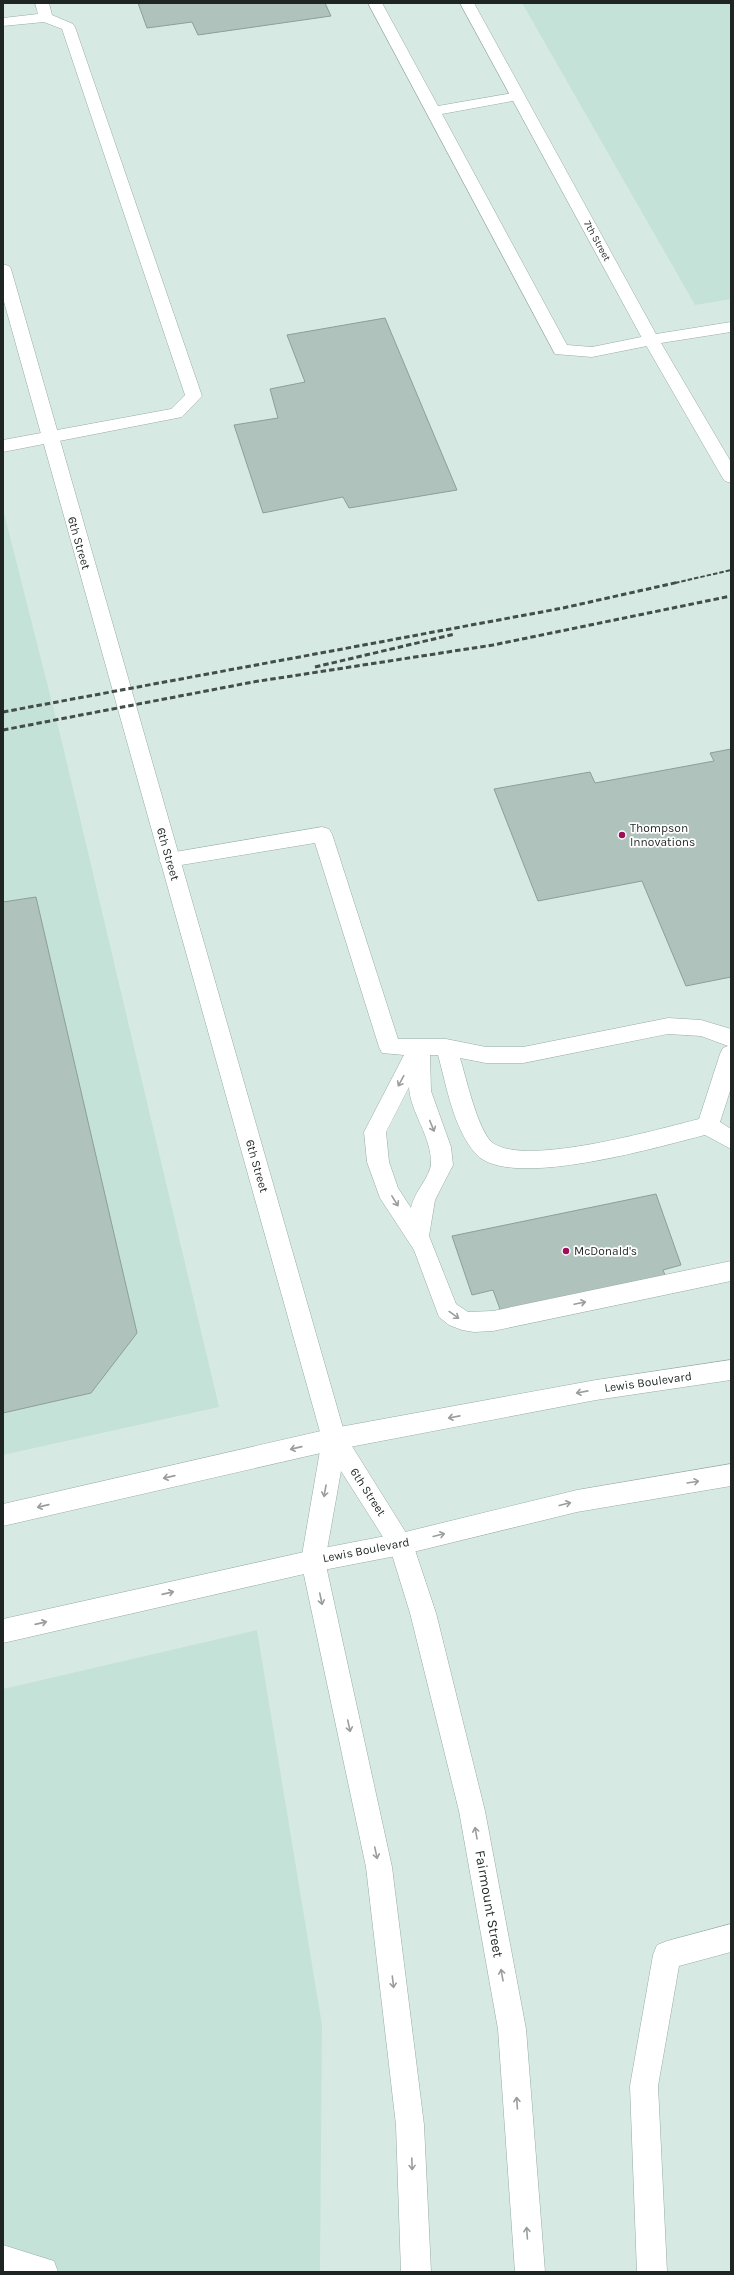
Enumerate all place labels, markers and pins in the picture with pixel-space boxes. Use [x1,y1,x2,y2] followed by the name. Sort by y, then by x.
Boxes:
[630,821,695,849] place label: Thompson Innovations
[617,830,627,840] marker: Thompson Innovations
[574,1244,637,1258] place label: McDonald's
[561,1246,571,1256] marker: McDonald's

